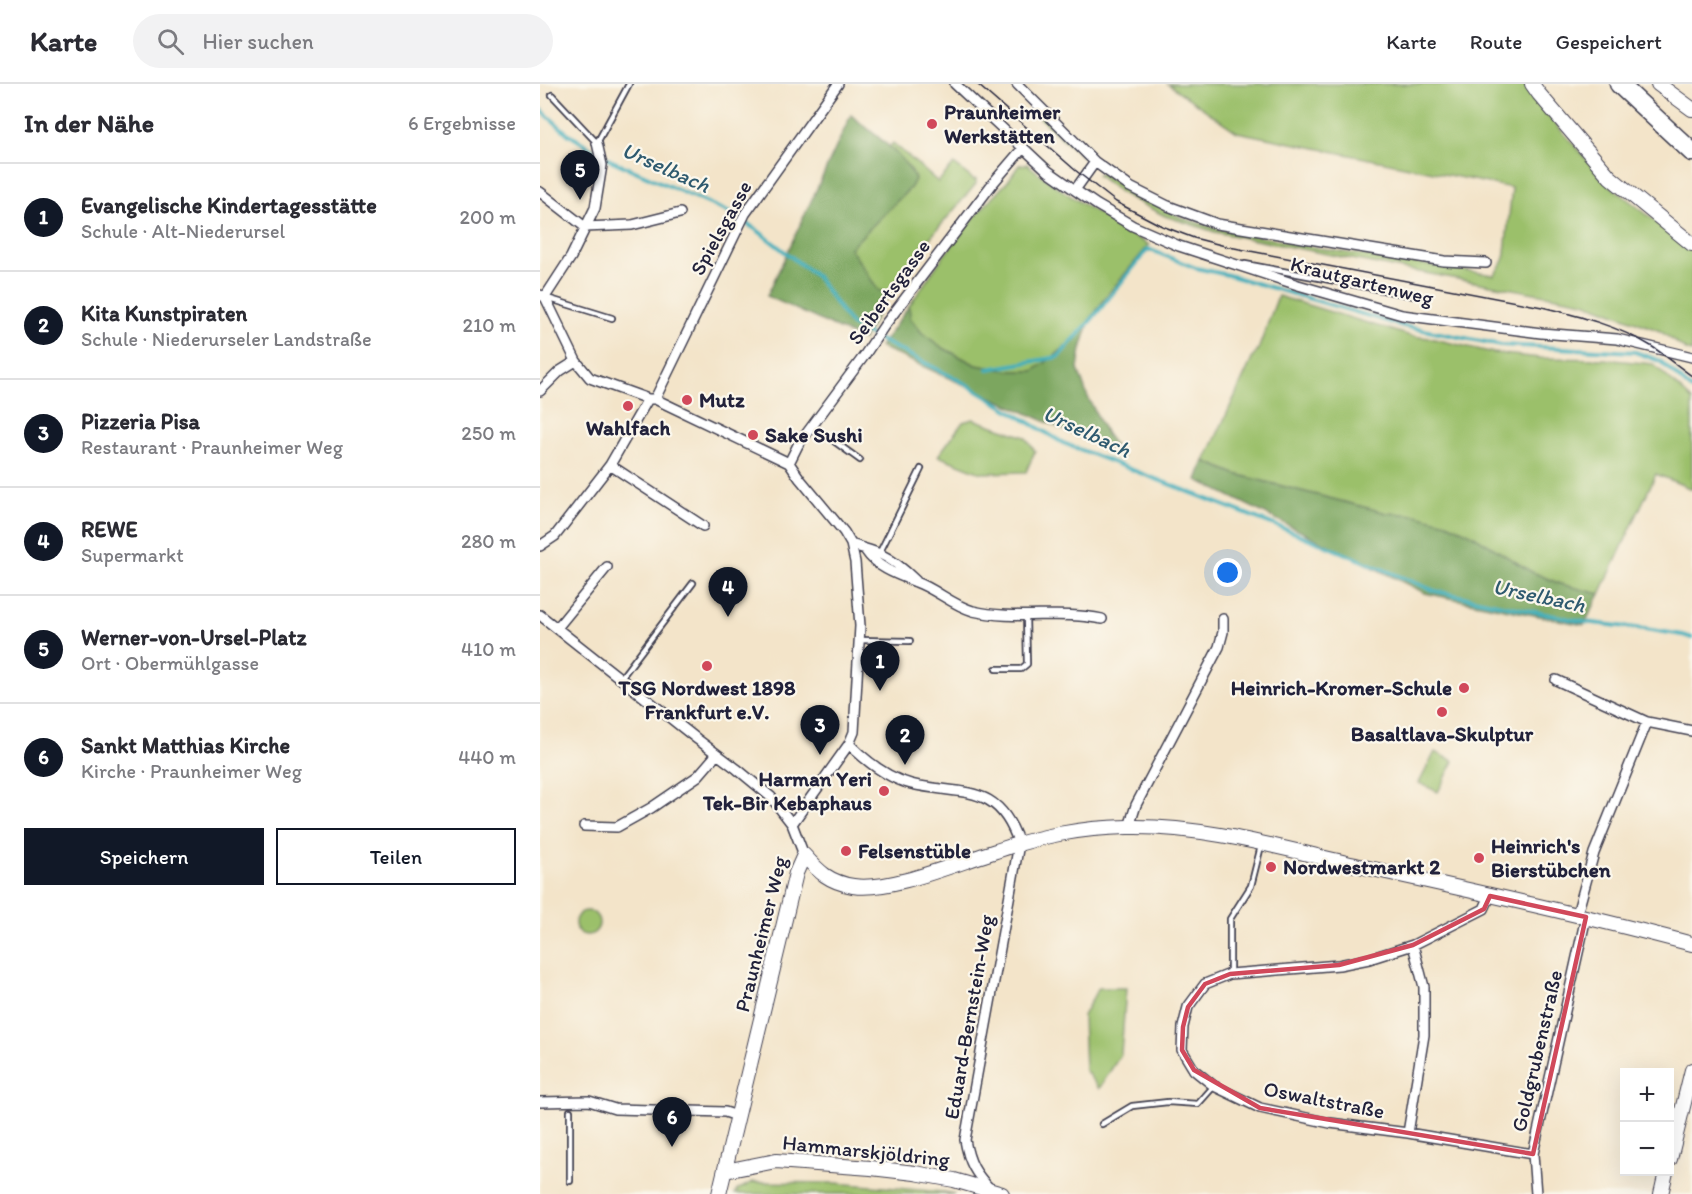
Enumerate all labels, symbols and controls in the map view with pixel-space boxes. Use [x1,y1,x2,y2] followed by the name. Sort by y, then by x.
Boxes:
[133,14,553,68] search box
[30,24,97,58] text: Karte
[154,25,187,58] icon: search
[202,28,314,55] text: Hier suchen
[1386,29,1437,54] text: Karte
[1470,29,1523,54] text: Route
[1556,29,1662,54] text: Gespeichert
[944,99,1061,148] place label: Praunheimer Werkstätten
[24,107,154,139] text: In der Nähe
[408,111,516,135] text: 6 Ergebnisse
[925,117,939,131] marker: Praunheimer Werkstätten
[617,136,714,199] water label: Urselbach
[560,150,600,200] pin: 5
[684,176,757,279] street label: Spielsgasse
[81,192,377,219] text: Evangelische Kindertagesstätte
[39,205,48,229] text: 1
[460,205,516,229] text: 200 m
[81,219,285,243] text: Schule · Alt-Niederursel
[842,234,935,349] street label: Seibertsgasse
[1288,251,1437,310] street label: Krautgartenweg
[81,300,247,327] text: Kita Kunstpiraten
[38,313,49,337] text: 2
[463,313,516,337] text: 210 m
[81,327,372,351] text: Schule · Niederurseler Landstraße
[699,387,745,412] place label: Mutz
[680,393,694,407] marker: Mutz
[621,399,635,413] marker: Wahlfach
[1039,399,1135,464] water label: Urselbach
[81,408,200,435] text: Pizzeria Pisa
[586,415,670,440] place label: Wahlfach
[38,421,49,445] text: 3
[461,421,516,445] text: 250 m
[765,422,863,447] place label: Sake Sushi
[746,428,760,442] marker: Sake Sushi
[81,435,343,459] text: Restaurant · Praunheimer Weg
[81,516,138,543] text: REWE
[37,529,50,553] text: 4
[461,529,516,553] text: 280 m
[81,543,184,567] text: Supermarkt
[1213,558,1242,587] your location
[708,568,747,617] pin: 4
[1490,573,1588,619] water label: Urselbach
[81,624,306,651] text: Werner-von-Ursel-Platz
[38,637,49,661] text: 5
[461,637,516,661] text: 410 m
[860,642,900,691] pin: 1
[81,651,259,675] text: Ort · Obermühlgasse
[700,659,714,673] marker: TSG Nordwest 1898 Frankfurt e.V.
[617,675,796,724] place label: TSG Nordwest 1898 Frankfurt e.V.
[1231,675,1452,700] place label: Heinrich-Kromer-Schule
[1457,681,1471,695] marker: Heinrich-Kromer-Schule
[1435,705,1449,719] marker: Basaltlava-Skulptur
[800,706,840,755] pin: 3
[886,716,925,765] pin: 2
[1351,721,1534,747] place label: Basaltlava-Skulptur
[81,732,290,759] text: Sankt Matthias Kirche
[38,745,49,769] text: 6
[458,745,516,769] text: 440 m
[81,759,302,783] text: Kirche · Praunheimer Weg
[702,766,872,816] place label: Harman Yeri Tek-Bir Kebaphaus
[877,784,891,798] marker: Harman Yeri Tek-Bir Kebaphaus
[24,828,264,885] button: Speichern
[276,828,516,885] button: Teilen
[1491,833,1611,882] place label: Heinrich's Bierstübchen
[858,838,971,863] place label: Felsenstüble
[839,844,853,858] marker: Felsenstüble
[1472,851,1486,865] marker: Heinrich's Bierstübchen
[729,853,792,1014] street label: Praunheimer Weg
[1283,854,1440,879] place label: Nordwestmarkt 2
[1264,860,1278,874] marker: Nordwestmarkt 2
[938,912,999,1121] street label: Eduard-Bernstein-Weg
[1506,968,1567,1134] street label: Goldgrubenstraße
[1620,1068,1674,1176] map controls
[1620,1068,1674,1122] button: +
[1262,1076,1387,1123] street label: Oswaltstraße
[652,1098,692,1147] pin: 6
[1620,1122,1674,1176] button: −
[781,1129,951,1172] street label: Hammarskjöldring

